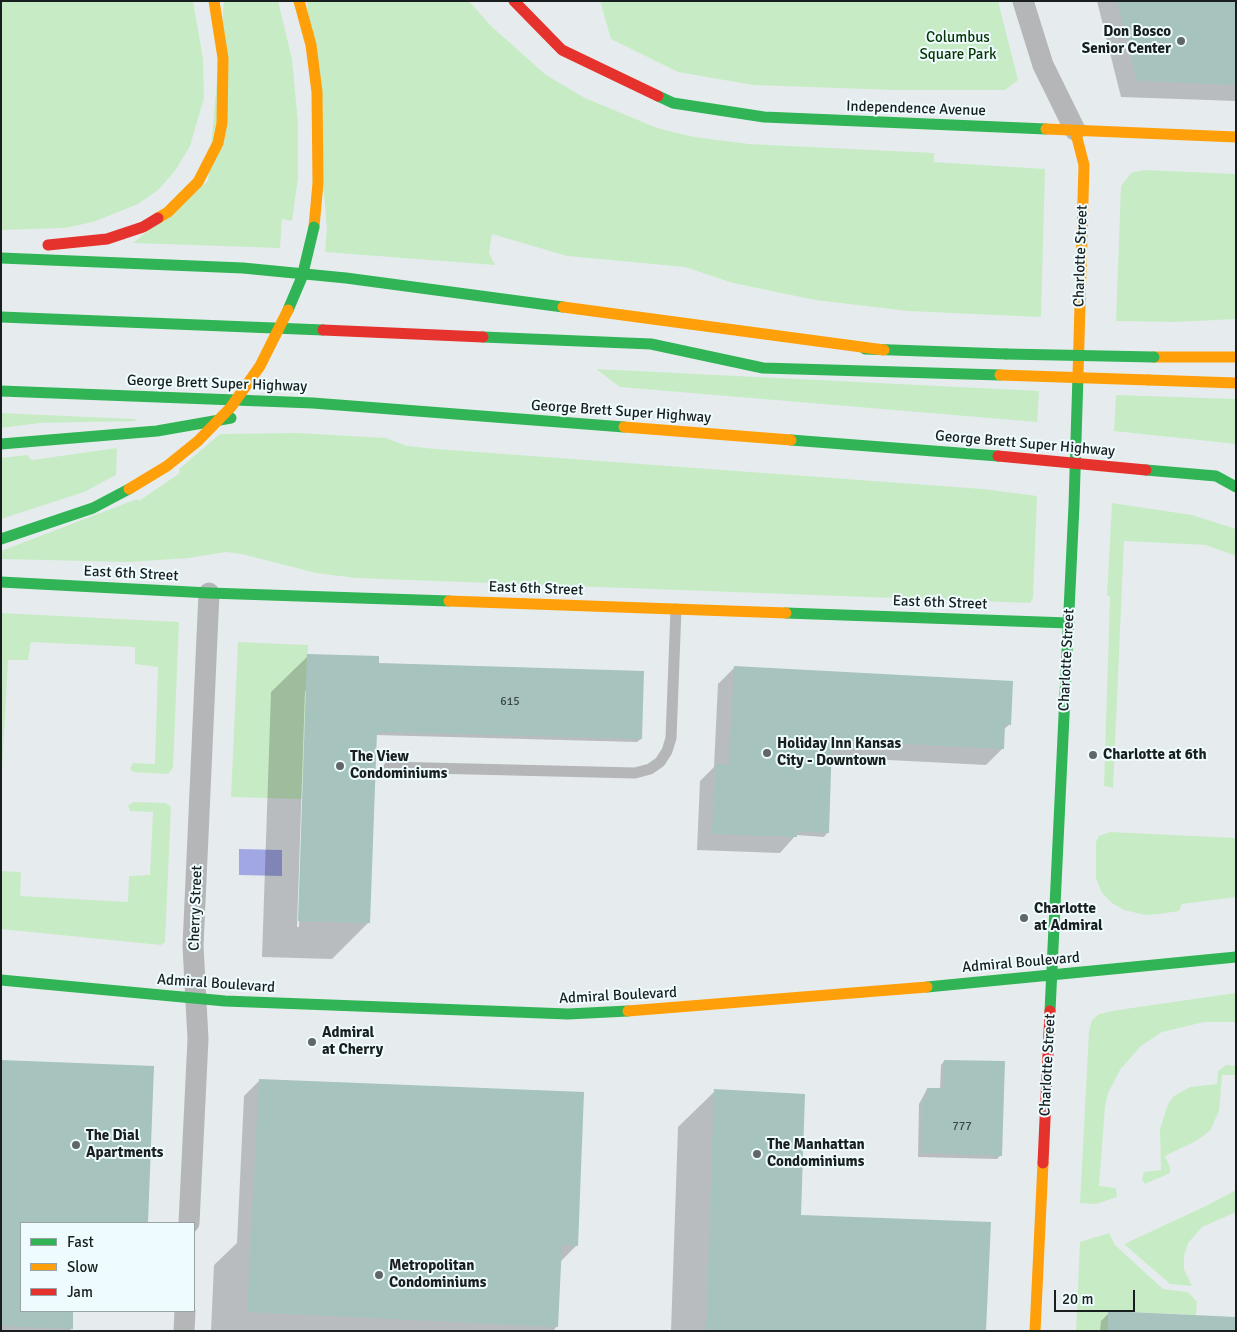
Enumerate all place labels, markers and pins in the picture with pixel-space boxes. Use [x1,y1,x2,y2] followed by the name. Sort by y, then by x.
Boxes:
[1082,23,1171,58] place label: Don Bosco Senior Center
[1175,35,1187,47] marker: Don Bosco Senior Center
[777,735,901,770] place label: Holiday Inn Kansas City - Downtown
[1103,746,1207,764] place label: Charlotte at 6th
[761,747,773,759] marker: Holiday Inn Kansas City - Downtown
[350,748,447,783] place label: The View Condominiums
[1087,749,1099,761] marker: Charlotte at 6th
[334,760,346,772] marker: The View Condominiums
[1034,900,1103,935] place label: Charlotte at Admiral
[1018,912,1030,924] marker: Charlotte at Admiral
[322,1024,383,1059] place label: Admiral at Cherry
[306,1036,318,1048] marker: Admiral at Cherry
[86,1127,164,1162] place label: The Dial Apartments
[767,1136,865,1171] place label: The Manhattan Condominiums
[70,1139,82,1151] marker: The Dial Apartments
[751,1148,763,1160] marker: The Manhattan Condominiums
[389,1257,486,1292] place label: Metropolitan Condominiums
[373,1269,385,1281] marker: Metropolitan Condominiums

